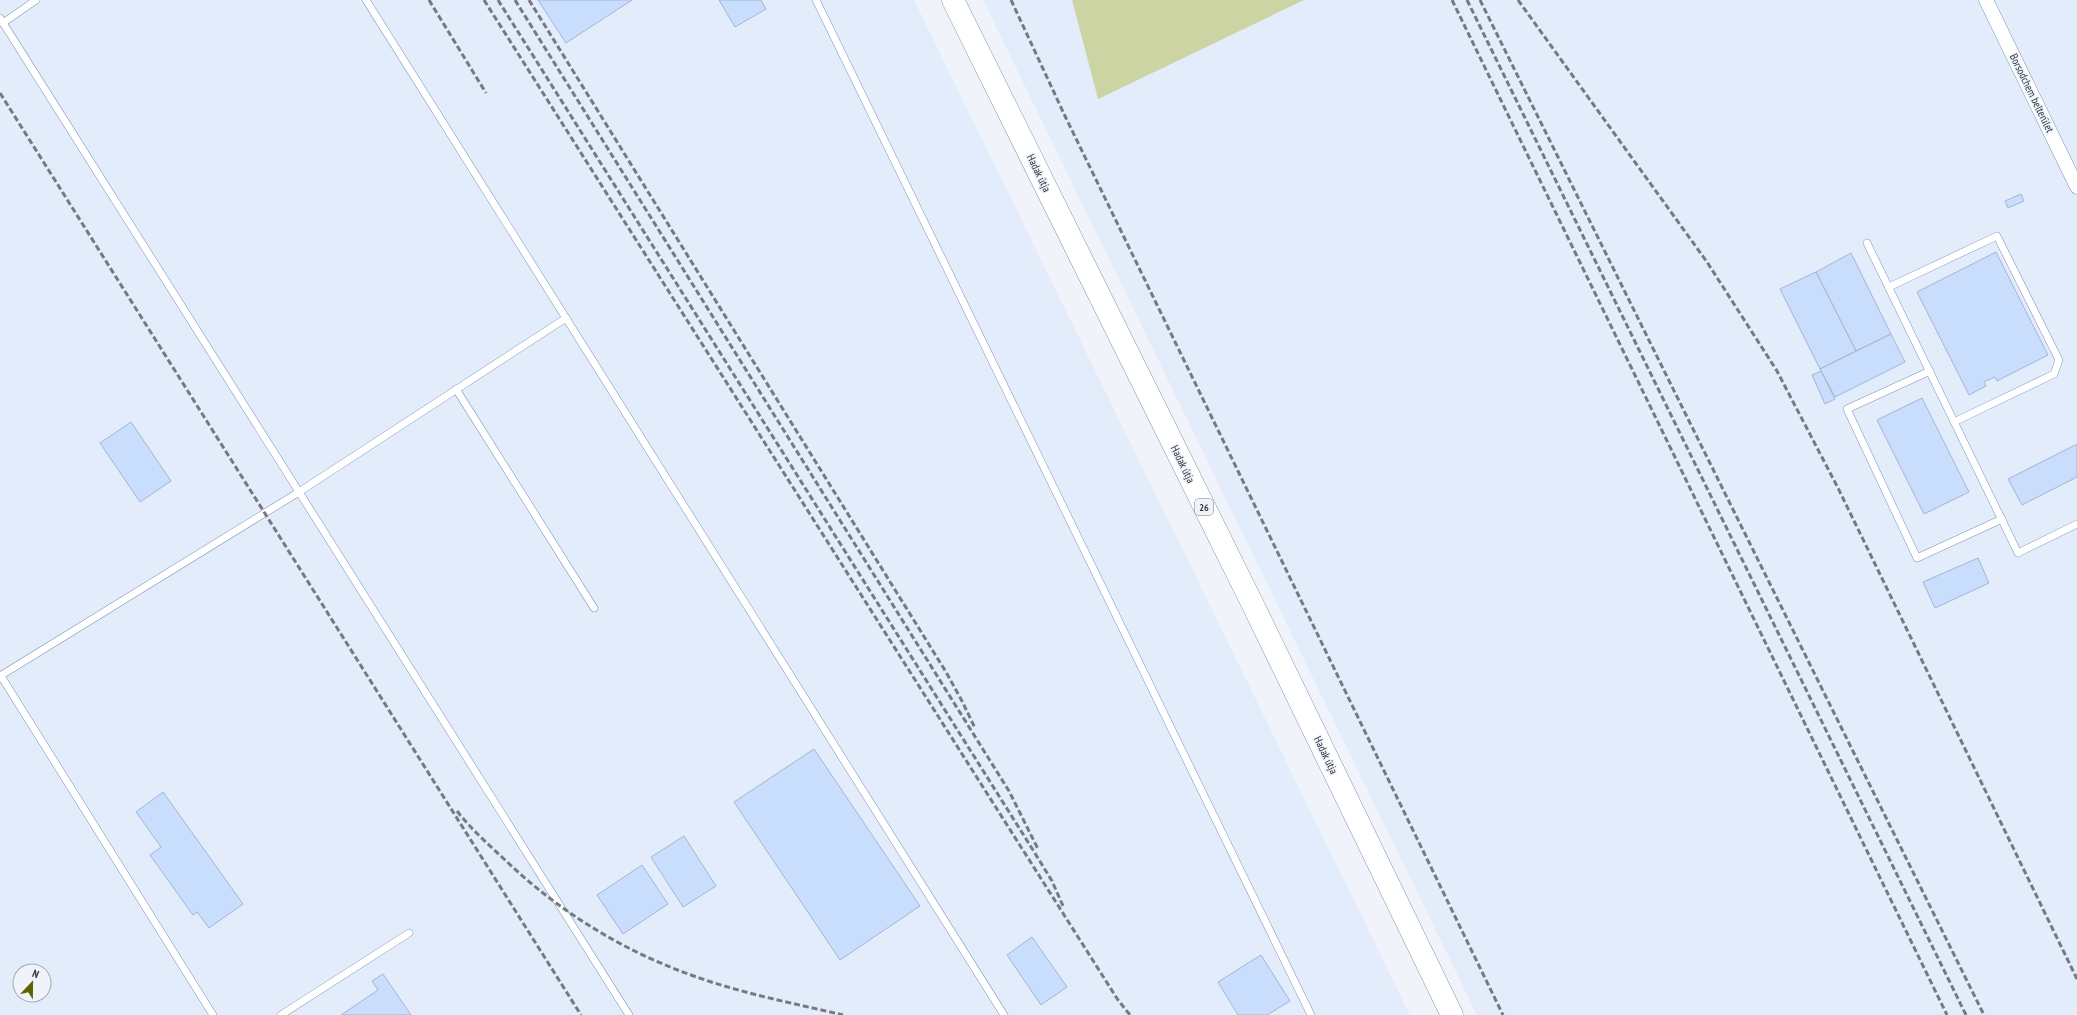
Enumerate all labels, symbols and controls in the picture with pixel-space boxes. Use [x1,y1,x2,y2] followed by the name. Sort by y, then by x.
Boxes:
[2007,51,2057,135] street label: Borsodchem belterület
[1024,152,1054,194] street label: Hadak útja
[1168,443,1198,485] street label: Hadak útja
[1195,499,1213,515] road number: 26
[1311,734,1341,776] street label: Hadak útja
[12,963,52,1003] north arrow
[30,966,41,981] text: N

